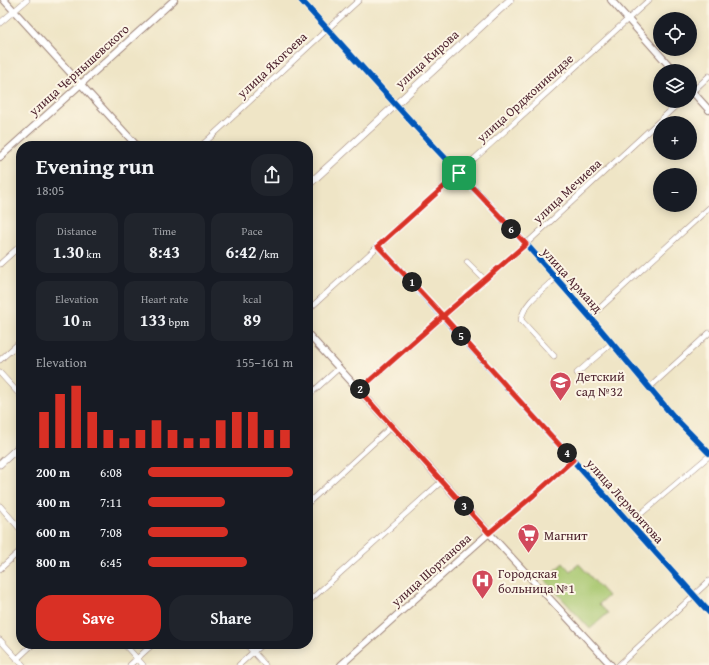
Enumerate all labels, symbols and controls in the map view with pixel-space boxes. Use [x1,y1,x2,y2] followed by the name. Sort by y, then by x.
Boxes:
[653,12,697,212] map controls
[653,12,697,56] button: locate
[24,19,134,121] street label: улица Чернышевского
[390,25,464,93] street label: улица Кирова
[232,27,312,103] street label: улица Яхогоева
[472,49,578,147] street label: улица Орджоникидзе
[653,64,697,108] button: layers
[653,116,697,160] button: +
[36,150,154,182] text: Evening run
[251,154,293,196] button: share
[528,154,606,228] street label: улица Мечиева
[442,156,476,190] pin
[448,162,470,184] icon: arrive
[653,168,697,212] button: −
[36,181,64,200] text: 18:05
[501,219,521,239] pin: 6
[508,221,514,237] text: 6
[57,223,97,239] text: Distance
[153,223,176,239] text: Time
[242,223,263,239] text: Pace
[53,239,84,264] text: 1.30
[149,239,180,264] text: 8:43
[225,239,257,264] text: 6:42
[537,242,607,317] street label: улица Арманд
[84,246,101,262] text: km
[257,246,279,262] text: /km
[402,272,422,292] pin: 1
[409,274,415,290] text: 1
[55,291,98,307] text: Elevation
[141,291,188,307] text: Heart rate
[243,291,262,307] text: kcal
[62,307,80,332] text: 10
[140,307,166,332] text: 133
[243,307,261,332] text: 89
[80,314,91,330] text: m
[166,314,189,330] text: bpm
[451,326,471,346] pin: 5
[458,328,464,344] text: 5
[36,353,87,372] text: Elevation
[236,353,293,372] text: 155–161 m
[575,367,625,401] place label: Детский сад №32
[548,370,574,403] school or university icon: Детский сад №32
[350,379,370,399] pin: 2
[357,381,363,397] text: 2
[557,443,577,463] pin: 4
[564,445,570,461] text: 4
[581,454,669,548] street label: улица Лермонтова
[36,463,70,482] text: 200 m
[100,463,122,482] text: 6:08
[36,493,70,512] text: 400 m
[100,493,122,512] text: 7:11
[454,496,474,516] pin: 3
[461,498,467,514] text: 3
[515,522,541,555] supermarket icon: Магнит
[36,523,70,542] text: 600 m
[100,523,122,542] text: 7:08
[544,526,588,545] place label: Магнит
[386,528,476,612] street label: улица Шортанова
[36,553,70,572] text: 800 m
[100,553,122,572] text: 6:45
[498,564,575,598] place label: Городская больница №1
[470,567,496,600] hospital icon: Городская больница №1
[36,595,161,641] button: Save
[169,595,293,641] button: Share

